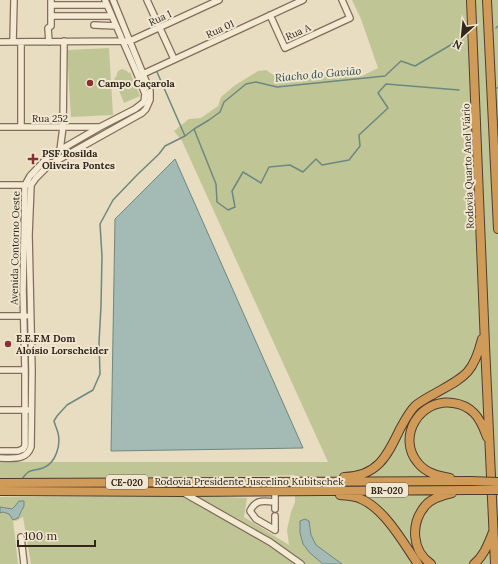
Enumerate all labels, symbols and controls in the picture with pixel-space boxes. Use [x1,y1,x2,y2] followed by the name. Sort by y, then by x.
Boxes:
[147,7,174,29] street label: Rua 1
[442,16,482,56] north arrow
[204,17,237,41] street label: Rua 01
[283,20,313,43] street label: Rua A
[450,37,464,53] text: N
[274,63,362,85] water label: Riacho do Gavião
[98,77,176,90] place label: Campo Caçarola
[85,78,95,88] marker: Campo Caçarola
[459,103,477,229] street label: Rodovia Quarto Anel Viário
[32,112,68,125] street label: Rua 252
[42,147,115,172] place label: PSF Rosilda Oliveira Pontes
[27,153,39,165] marker: PSF Rosilda Oliveira Pontes
[7,190,23,306] street label: Avenida Contorno Oeste
[16,332,109,357] place label: E.E.F.M Dom Aloísio Lorscheider
[3,339,13,349] marker: E.E.F.M Dom Aloísio Lorscheider
[106,475,148,489] road number: CE-020
[154,475,344,488] street label: Rodovia Presidente Juscelino Kubitschek
[366,483,408,497] road number: BR-020
[18,522,95,548] scale bar
[24,528,57,543] text: 100 m

